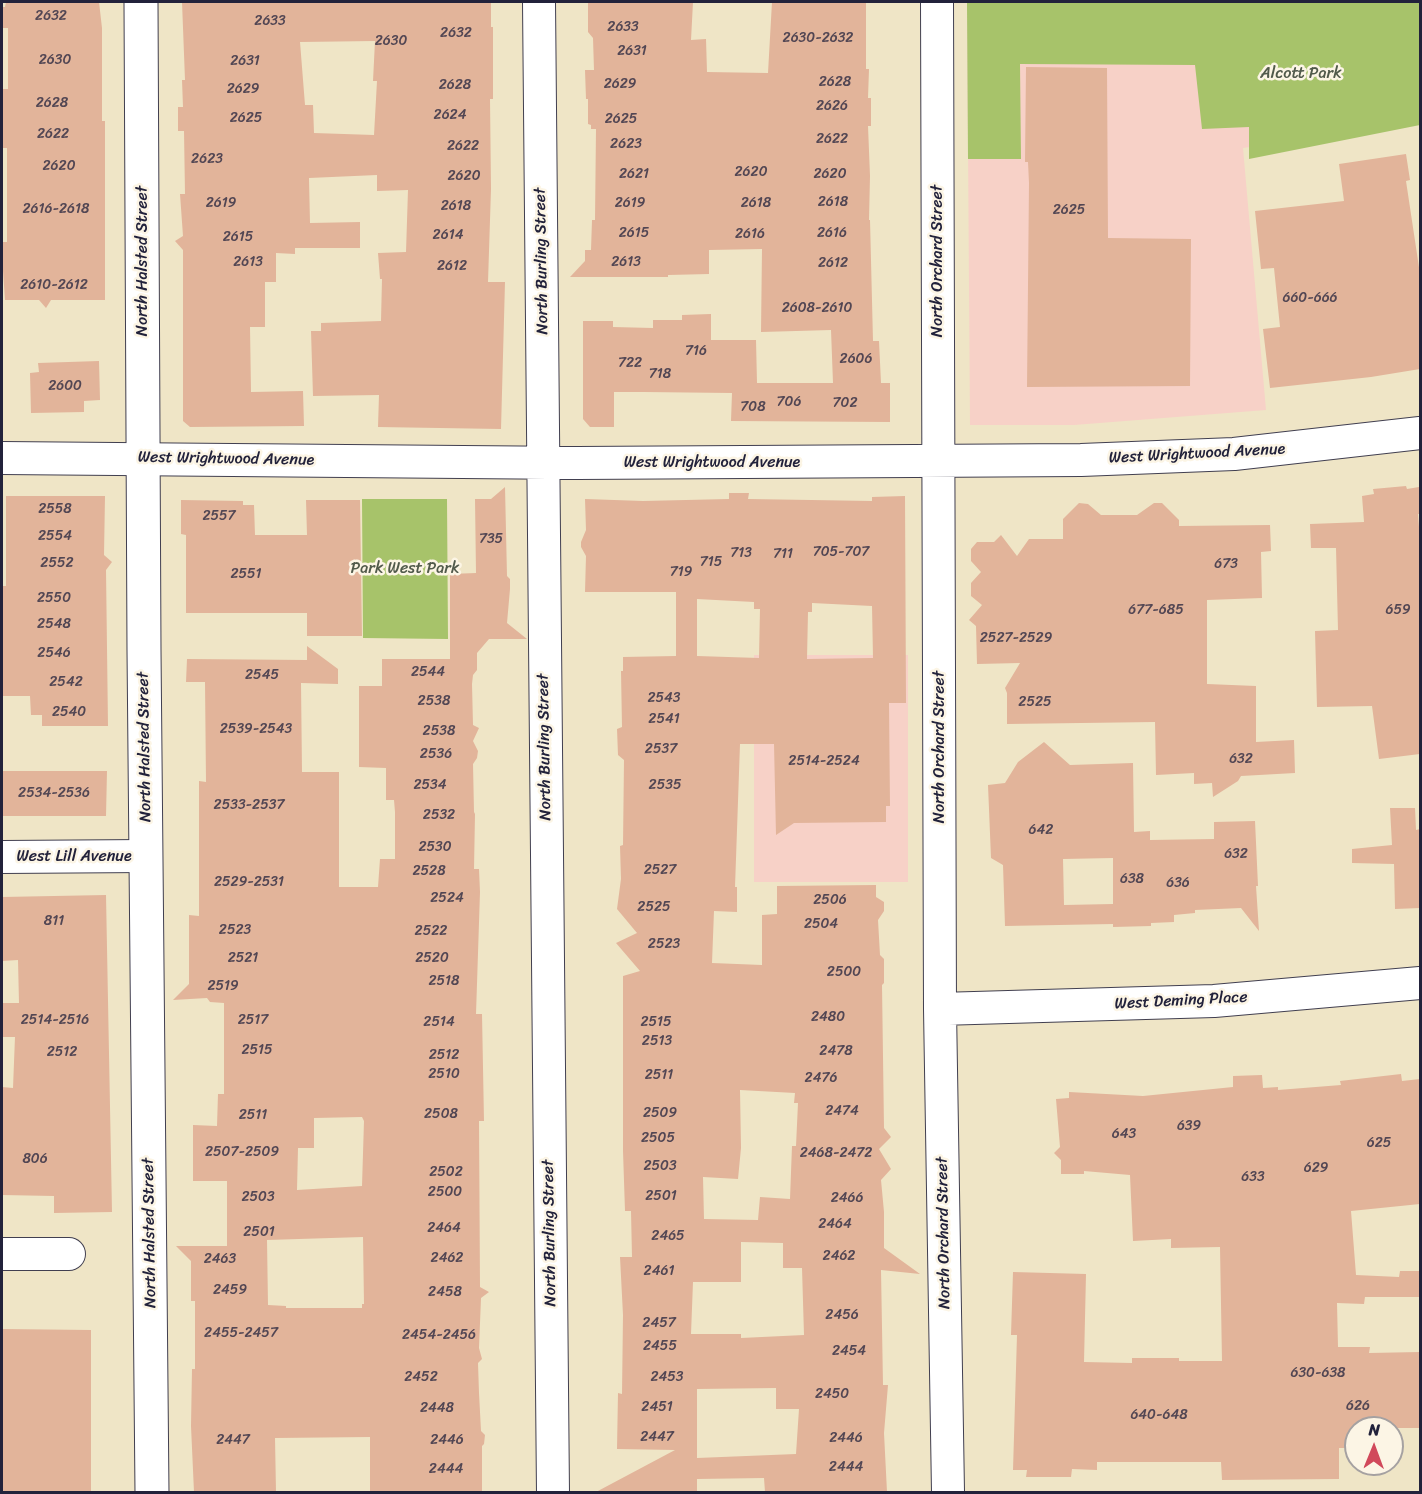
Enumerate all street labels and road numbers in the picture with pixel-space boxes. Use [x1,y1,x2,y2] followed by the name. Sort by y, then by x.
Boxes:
[928,185,948,337] street label: North Orchard Street
[133,186,153,336] street label: North Halsted Street
[531,187,553,335] street label: North Burling Street
[1108,440,1286,468] street label: West Wrightwood Avenue
[138,448,314,470] street label: West Wrightwood Avenue
[624,453,800,473] street label: West Wrightwood Avenue
[930,671,950,823] street label: North Orchard Street
[134,672,156,822] street label: North Halsted Street
[534,673,556,821] street label: North Burling Street
[16,847,132,867] street label: West Lill Avenue
[1114,988,1248,1014] street label: West Deming Place
[933,1157,955,1309] street label: North Orchard Street
[139,1158,161,1308] street label: North Halsted Street
[539,1159,561,1307] street label: North Burling Street

